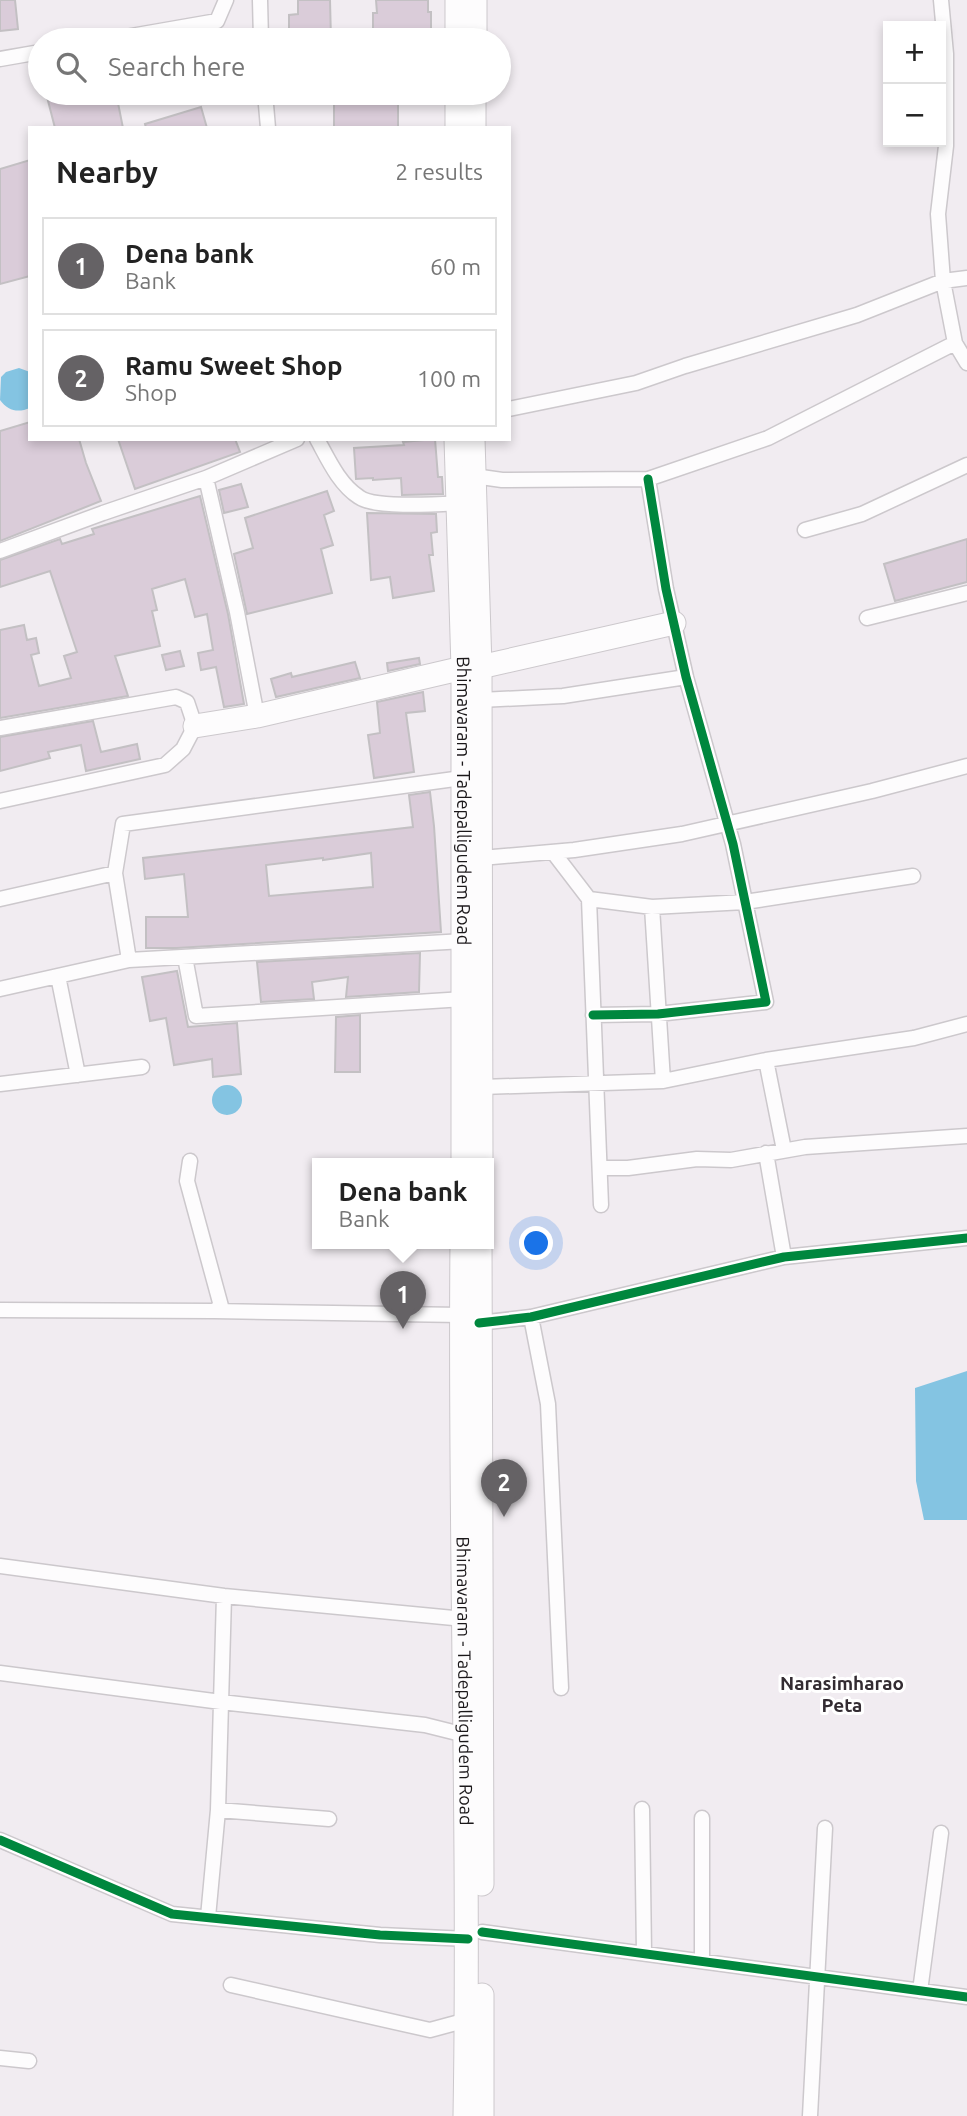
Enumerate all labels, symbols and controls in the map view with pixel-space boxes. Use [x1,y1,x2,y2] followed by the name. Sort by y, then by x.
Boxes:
[883,21,946,147] map controls
[883,21,946,84] button: +
[28,28,511,105] search box
[52,48,90,86] icon: search
[108,52,245,81] text: Search here
[883,84,946,147] button: −
[56,155,158,189] text: Nearby
[395,159,483,184] text: 2 results
[125,239,254,268] text: Dena bank
[75,254,87,279] text: 1
[430,254,481,279] text: 60 m
[125,268,176,293] text: Bank
[125,351,343,380] text: Ramu Sweet Shop
[75,366,87,391] text: 2
[417,366,481,391] text: 100 m
[125,380,177,405] text: Shop
[454,656,474,945] street label: Bhimavaram - Tadepalligudem Road
[312,1158,494,1249] popup
[339,1177,467,1206] text: Dena bank
[339,1206,390,1231] text: Bank
[519,1226,553,1260] your location
[380,1271,426,1329] pin: 1
[481,1459,527,1517] pin: 2
[454,1536,477,1826] street label: Bhimavaram - Tadepalligudem Road
[780,1672,904,1716] district label: Narasimharao Peta

